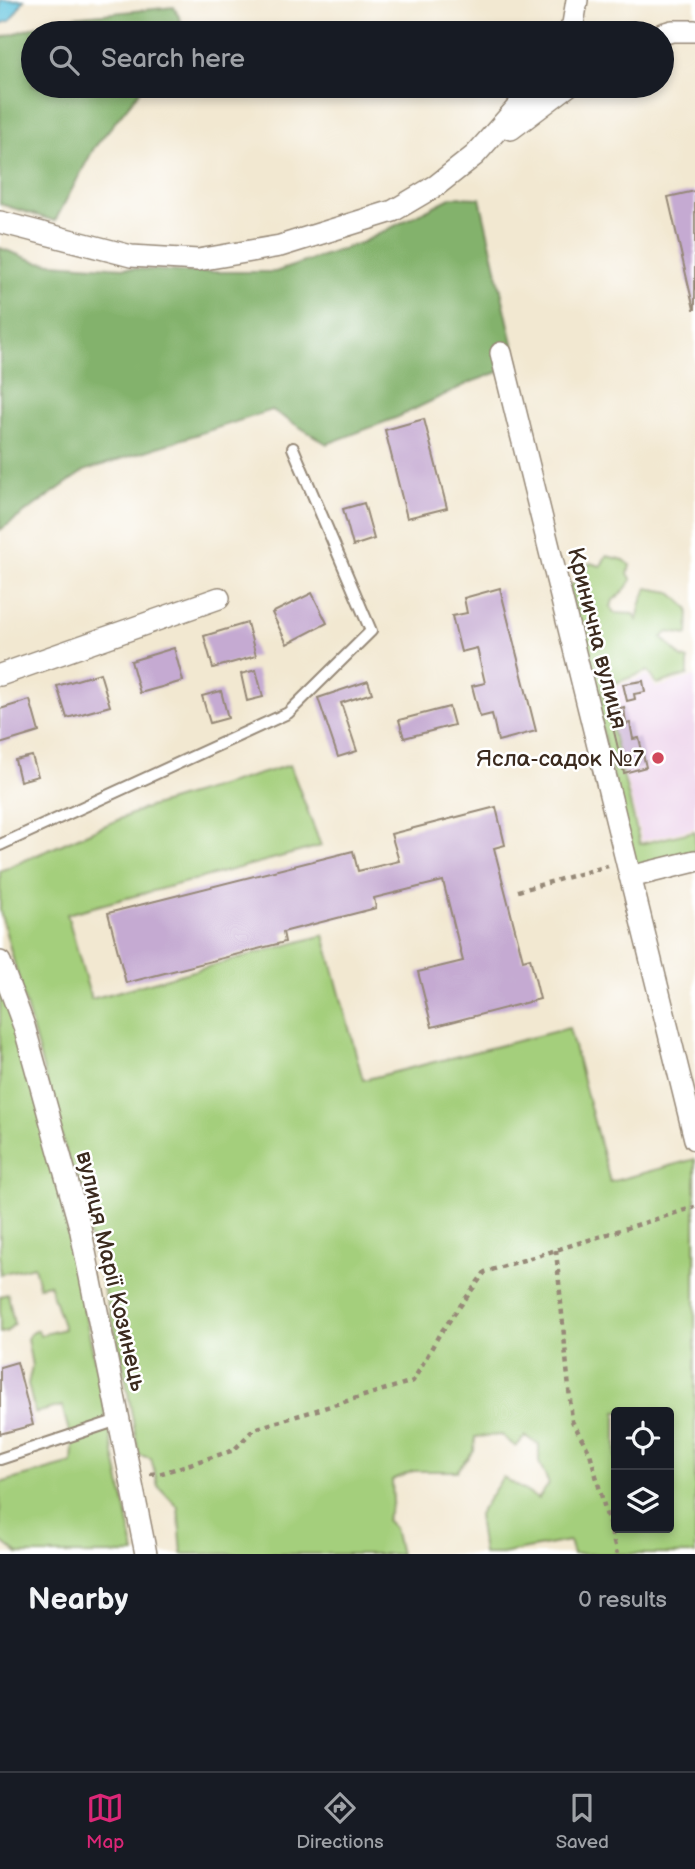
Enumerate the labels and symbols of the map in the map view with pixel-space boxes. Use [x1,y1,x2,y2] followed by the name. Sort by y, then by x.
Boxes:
[561,545,633,732] street label: Кринична вулиця
[476,745,645,773] place label: Ясла-садок №7
[650,750,666,766] marker: Ясла-садок №7
[70,1149,152,1394] street label: вулиця Марії Козинець

